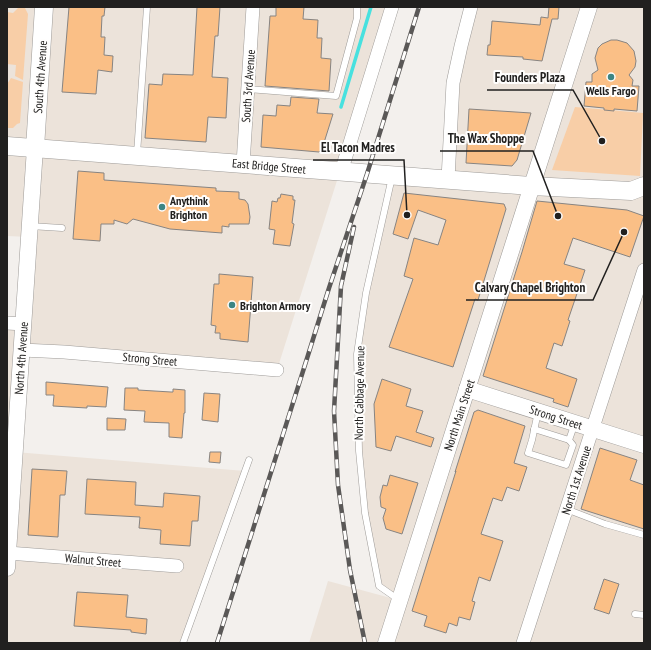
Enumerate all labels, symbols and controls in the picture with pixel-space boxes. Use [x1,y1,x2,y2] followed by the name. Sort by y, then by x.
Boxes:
[30,40,50,114] street label: South 4th Avenue
[238,49,258,123] street label: South 3rd Avenue
[487,65,573,90] callout: Founders Plaza
[495,69,565,86] text: Founders Plaza
[606,72,616,82] marker: Wells Fargo
[585,83,637,98] place label: Wells Fargo
[440,126,533,151] callout: The Wax Shoppe
[448,130,525,147] text: The Wax Shoppe
[313,135,404,160] callout: El Tacon Madres
[321,139,395,156] text: El Tacon Madres
[231,155,307,177] street label: East Bridge Street
[169,193,208,222] place label: Anythink Brighton
[157,202,167,212] marker: Anythink Brighton
[466,275,593,300] callout: Calvary Chapel Brighton
[475,279,585,296] text: Calvary Chapel Brighton
[240,298,310,313] place label: Brighton Armory
[227,300,237,310] marker: Brighton Armory
[11,321,31,395] street label: North 4th Avenue
[351,346,367,440] street label: North Cabbage Avenue
[122,349,179,369] street label: Strong Street
[440,377,478,453] street label: North Main Street
[528,401,585,433] street label: Strong Street
[558,444,594,516] street label: North 1st Avenue
[64,550,122,570] street label: Walnut Street

